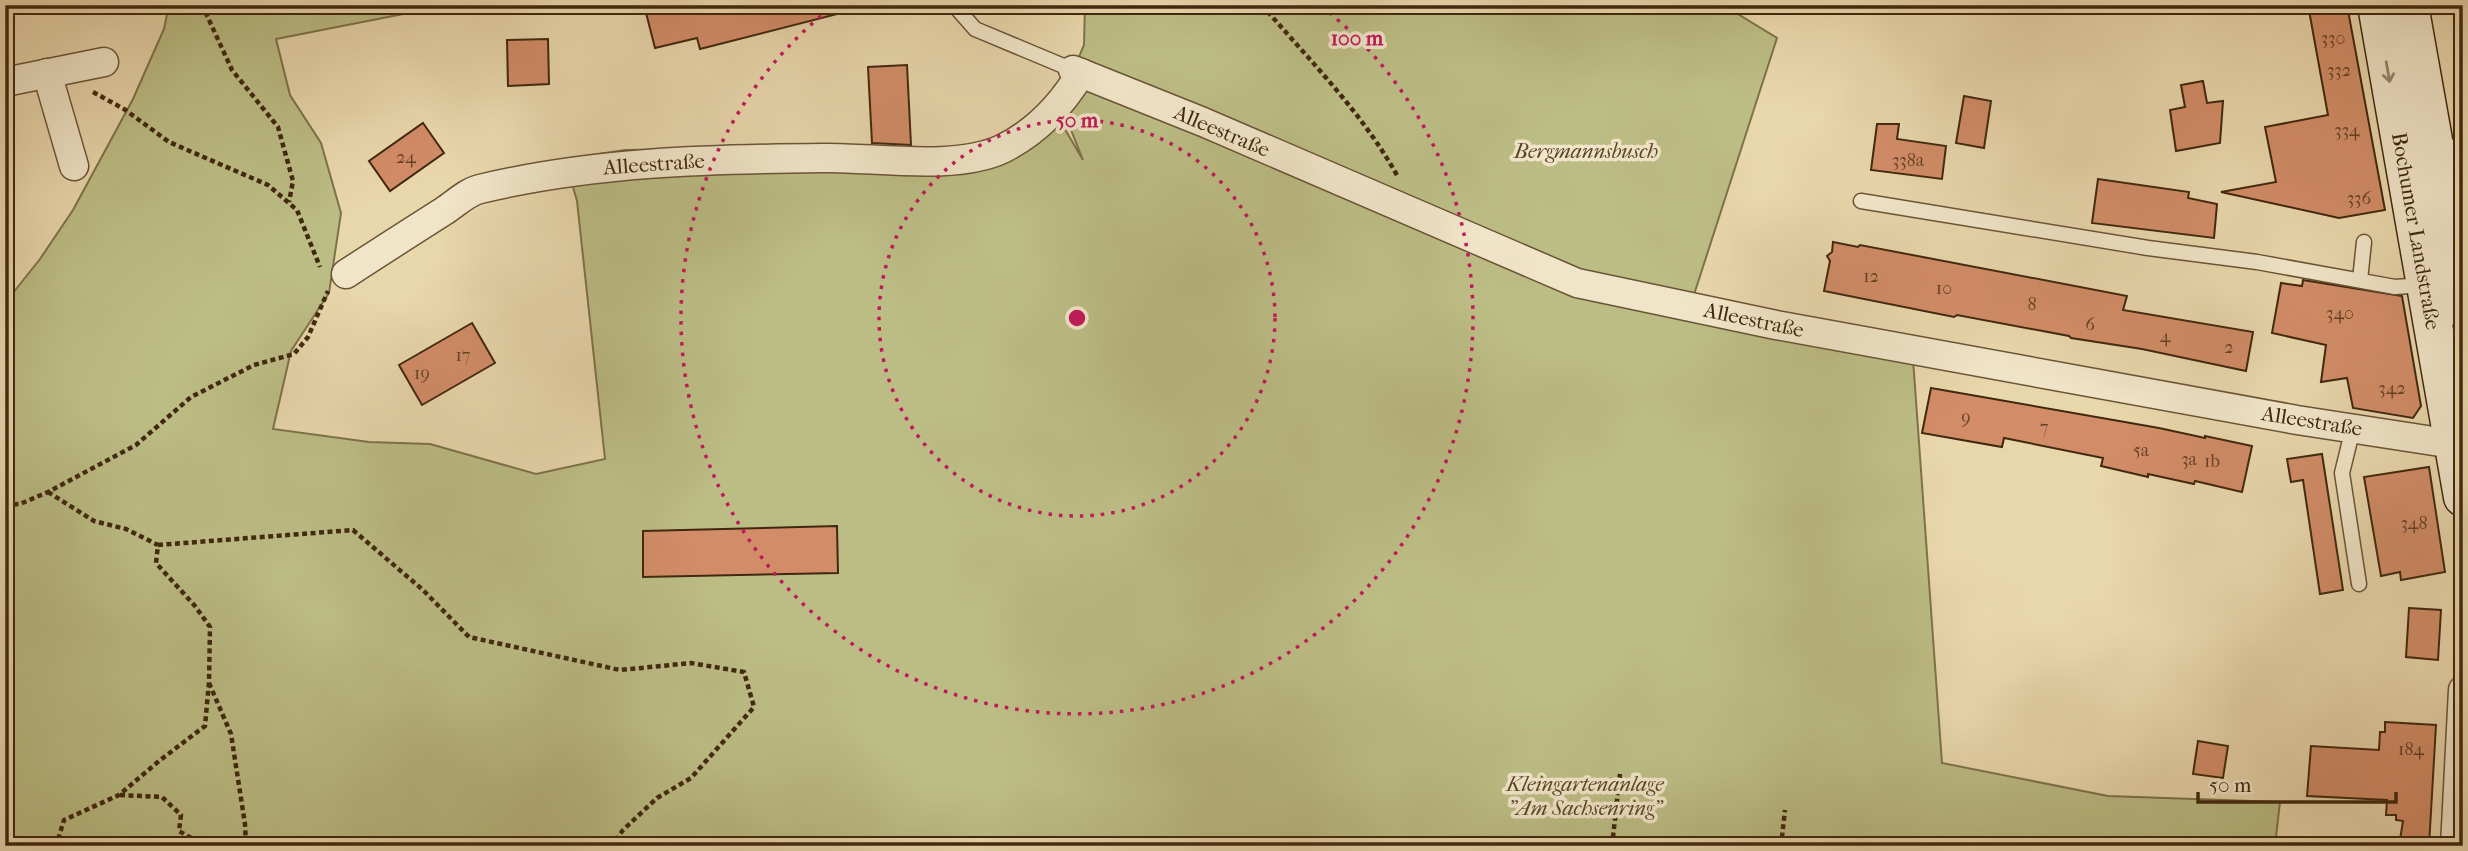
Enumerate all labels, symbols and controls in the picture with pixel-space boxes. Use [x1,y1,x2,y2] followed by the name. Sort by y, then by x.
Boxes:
[1331,26,1384,50] text: 100 m
[2321,28,2345,49] house number: 330
[2327,60,2351,81] house number: 332
[2382,61,2395,83] one-way arrow
[1170,100,1273,162] street label: Alleestraße
[1056,108,1099,132] text: 50 m
[2334,120,2360,141] house number: 334
[2387,131,2445,331] street label: Bochumer Landstraße
[1513,139,1658,163] park label: Bergmannsbusch
[396,147,416,168] house number: 24
[601,148,706,180] street label: Alleestraße
[1892,150,1925,171] house number: 338a
[2347,188,2372,209] house number: 336
[1863,266,1879,287] house number: 12
[1936,278,1952,299] house number: 10
[2027,294,2037,315] house number: 8
[1701,297,1806,342] street label: Alleestraße
[2326,303,2354,324] house number: 340
[1065,306,1089,330] centre of rings
[2085,314,2095,335] house number: 6
[2160,326,2171,347] house number: 4
[2224,337,2234,358] house number: 2
[455,345,471,366] house number: 17
[414,363,430,384] house number: 19
[2378,378,2406,399] house number: 342
[2259,401,2364,441] street label: Alleestraße
[1961,407,1971,428] house number: 9
[2040,417,2049,438] house number: 7
[2133,440,2150,461] house number: 5a
[2181,449,2198,470] house number: 3a
[2204,451,2220,472] house number: 1b
[2400,513,2428,534] house number: 348
[2398,739,2424,760] house number: 184
[2198,760,2396,804] scale bar
[1504,772,1664,820] park label: Kleingartenanlage "Am Sachsenring"
[2209,773,2252,797] text: 50 m

